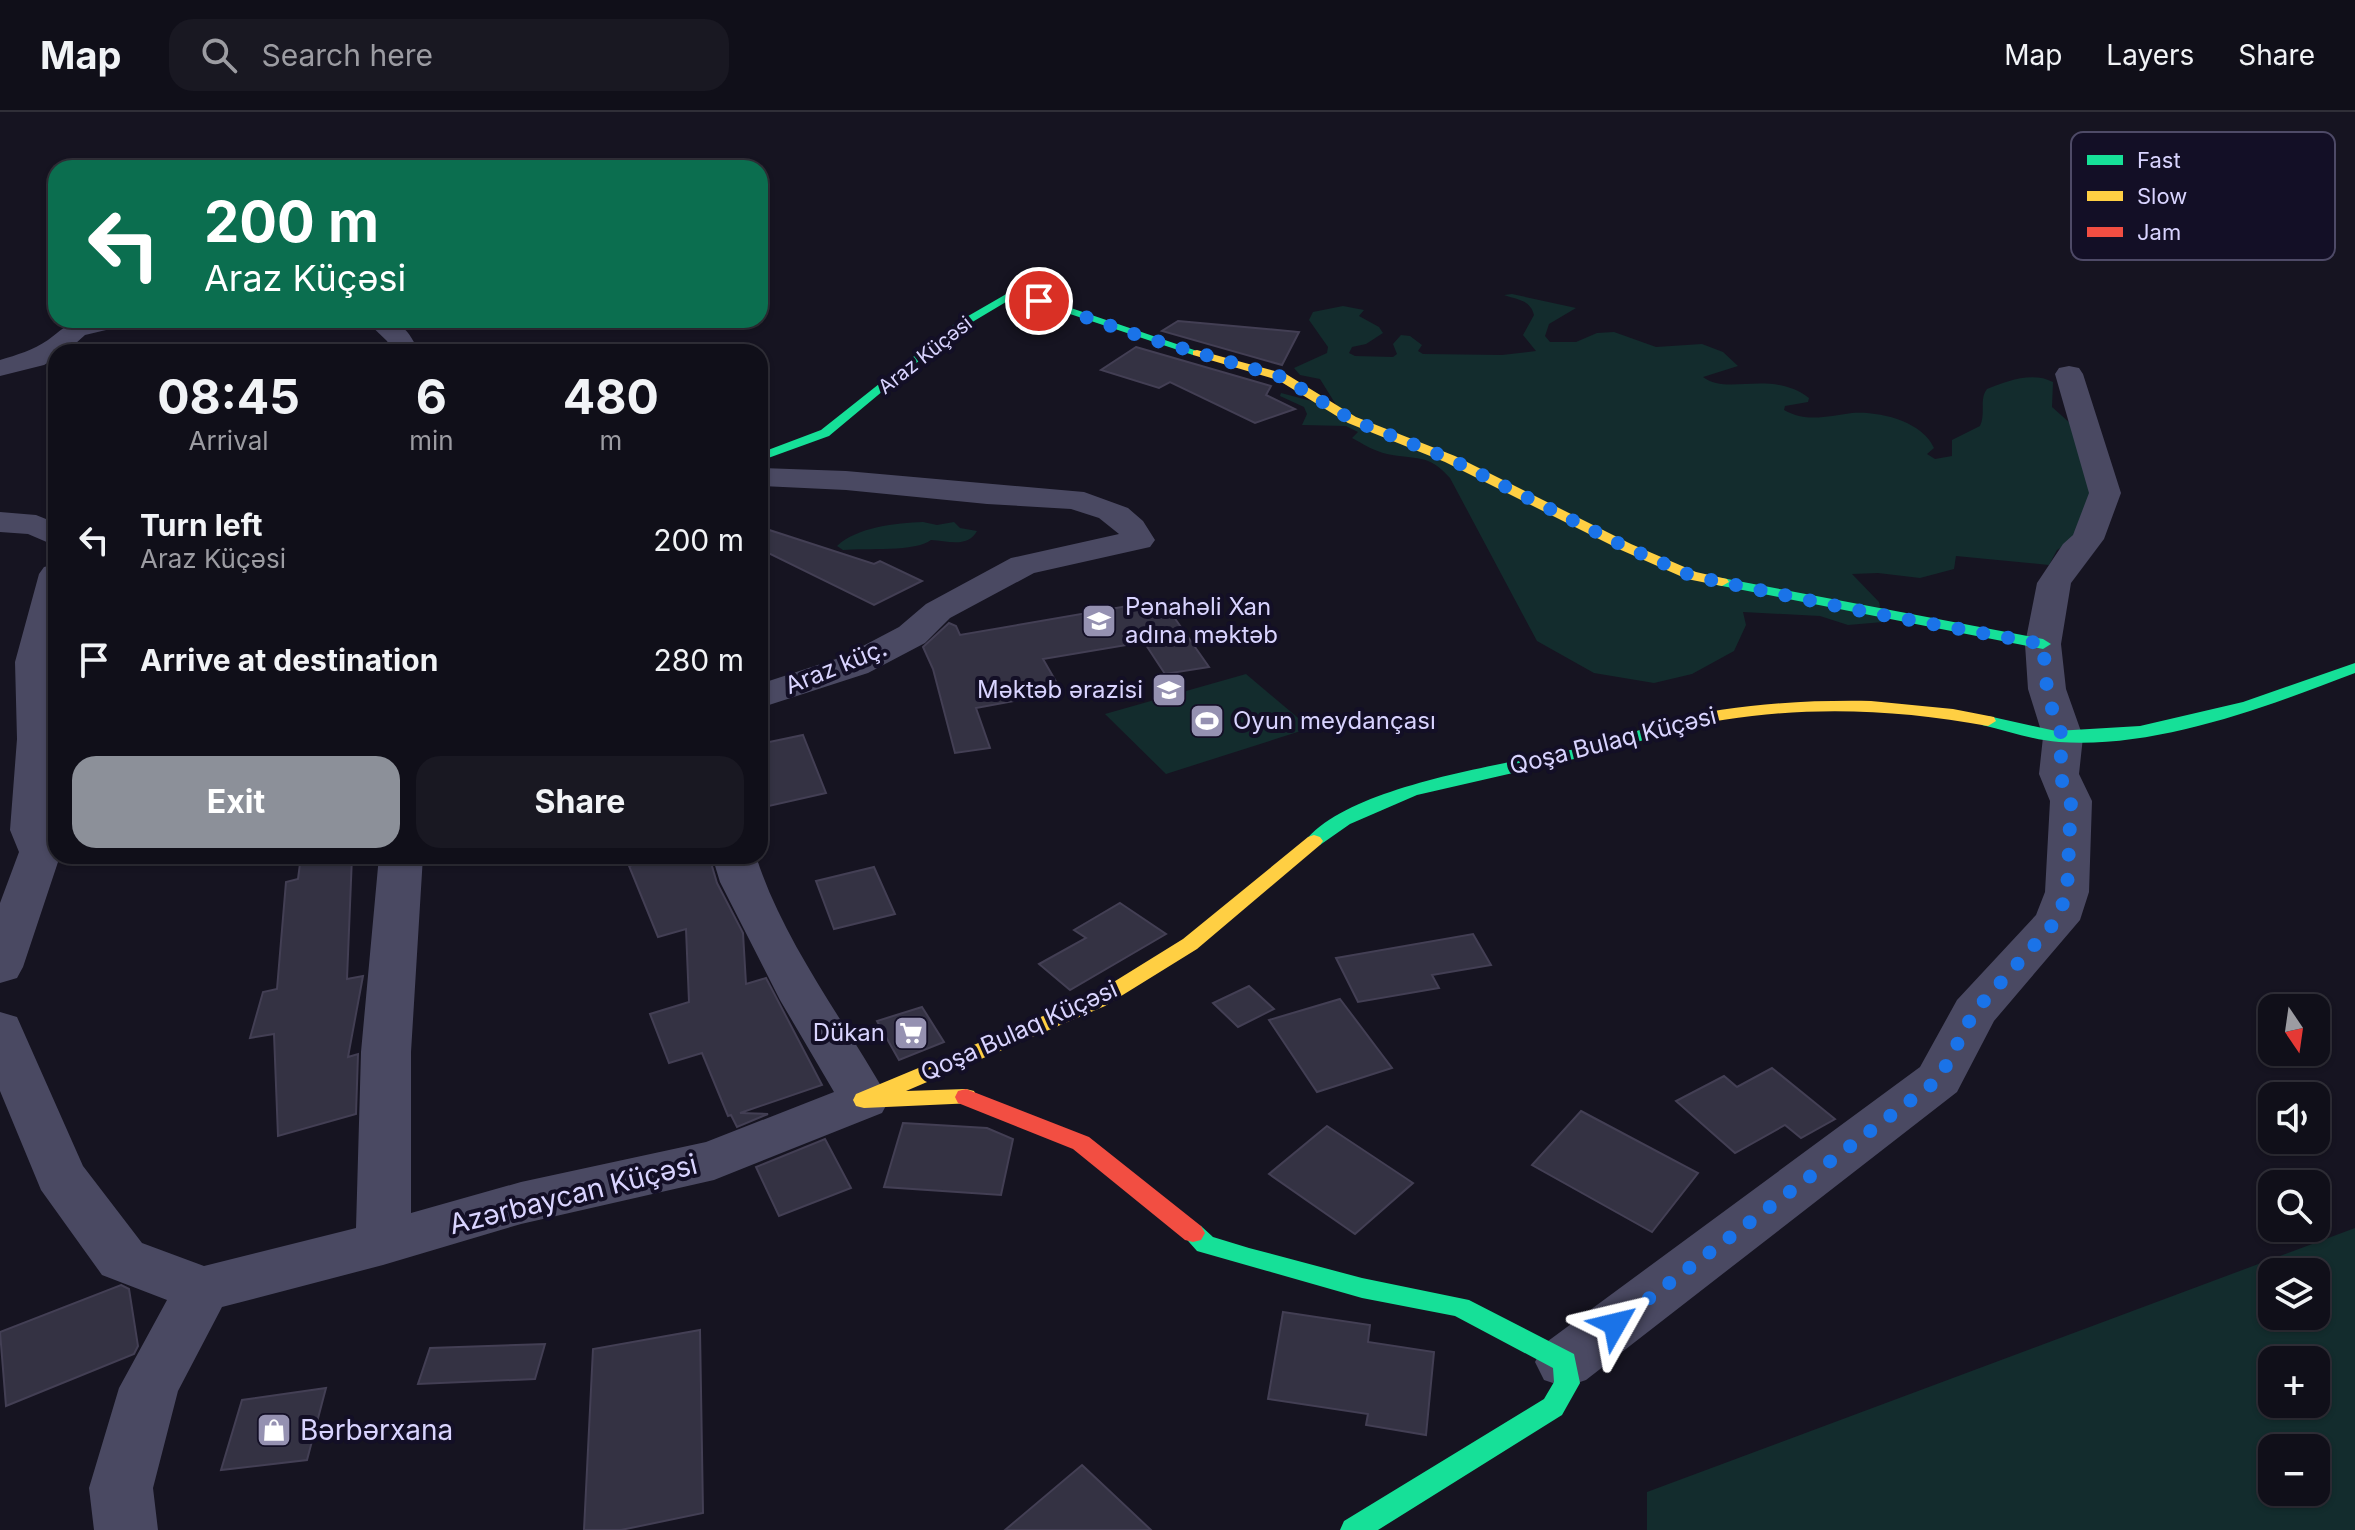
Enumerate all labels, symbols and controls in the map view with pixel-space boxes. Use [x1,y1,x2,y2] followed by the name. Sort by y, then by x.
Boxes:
[169,19,729,91] search box
[40,32,121,78] text: Map
[197,33,241,77] icon: search
[261,37,433,73] text: Search here
[2004,38,2062,72] text: Map
[2106,38,2194,72] text: Layers
[2238,38,2315,72] text: Share
[2071,132,2335,260] legend
[2137,147,2181,173] text: Fast
[2137,183,2187,209] text: Slow
[204,188,379,256] text: 200 m
[72,192,176,296] icon: left
[2137,219,2181,245] text: Jam
[204,256,406,300] text: Araz Küçəsi
[1005,267,1073,335] pin
[1017,279,1061,323] icon: arrive
[873,311,977,399] street label: Araz Küçəsi
[157,367,300,426] text: 08:45
[416,367,447,426] text: 6
[563,367,659,426] text: 480
[189,425,269,456] text: Arrival
[409,425,454,456] text: min
[599,425,622,456] text: m
[140,507,262,543] text: Turn left
[72,518,116,562] icon: left
[653,522,744,558] text: 200 m
[140,543,286,574] text: Araz Küçəsi
[1125,592,1278,649] place label: Pənahəli Xan adına məktəb
[1080,602,1118,640] school or university icon: Pənahəli Xan adına məktəb
[781,633,891,700] street label: Araz küç.
[72,638,116,682] icon: arrive
[140,642,438,678] text: Arrive at destination
[654,642,744,678] text: 280 m
[1150,671,1188,709] school or university icon: Məktəb ərazisi
[977,675,1143,704] place label: Məktəb ərazisi
[1507,701,1719,780] street label: Qoşa Bulaq Küçəsi
[1188,702,1226,740] sports icon: Oyun meydançası
[1233,706,1436,735] place label: Oyun meydançası
[72,756,400,848] button: Exit
[416,756,744,848] button: Share
[916,974,1122,1087] street label: Qoşa Bulaq Küçəsi
[2258,994,2330,1066] north arrow
[2258,994,2330,1506] map controls
[892,1014,930,1052] supermarket icon: Dükan
[813,1018,885,1047] place label: Dükan
[2258,1082,2330,1154] button: sound
[446,1147,700,1241] street label: Azərbaycan Küçəsi
[2258,1170,2330,1242] button: search
[2258,1258,2330,1330] button: layers
[1573,1282,1657,1366] position arrow
[2258,1346,2330,1418] button: +
[255,1411,293,1449] shop icon: Bərbərxana
[300,1413,453,1447] place label: Bərbərxana
[2258,1434,2330,1506] button: −

